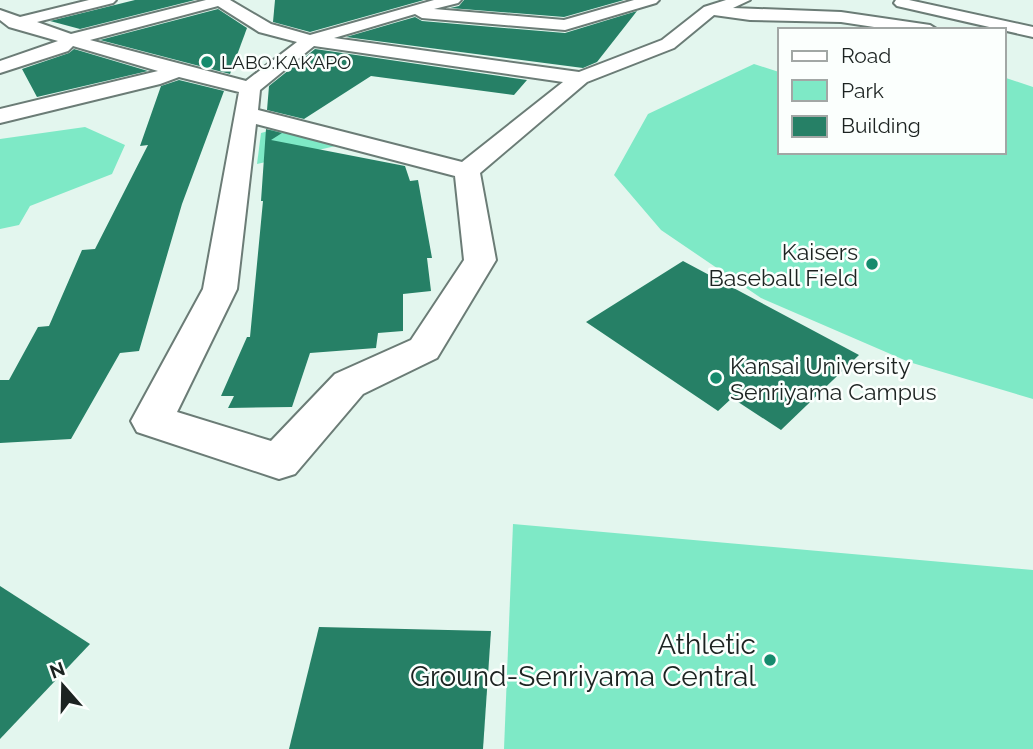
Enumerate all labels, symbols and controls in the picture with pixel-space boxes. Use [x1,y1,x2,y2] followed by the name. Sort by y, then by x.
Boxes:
[778,28,1005,154] legend
[841,43,891,68] text: Road
[221,51,351,73] place label: LABO.KAKAPO
[199,54,215,70] marker: LABO.KAKAPO
[841,78,884,103] text: Park
[841,113,921,138] text: Building
[709,238,858,291] place label: Kaisers Baseball Field
[864,256,880,272] marker: Kaisers Baseball Field
[730,352,937,405] place label: Kansai University Senriyama Campus
[708,370,724,386] marker: Kansai University Senriyama Campus
[410,628,756,693] place label: Athletic Ground-Senriyama Central
[28,651,98,721] north arrow
[762,652,778,668] marker: Athletic Ground-Senriyama Central
[47,657,68,683] text: N

